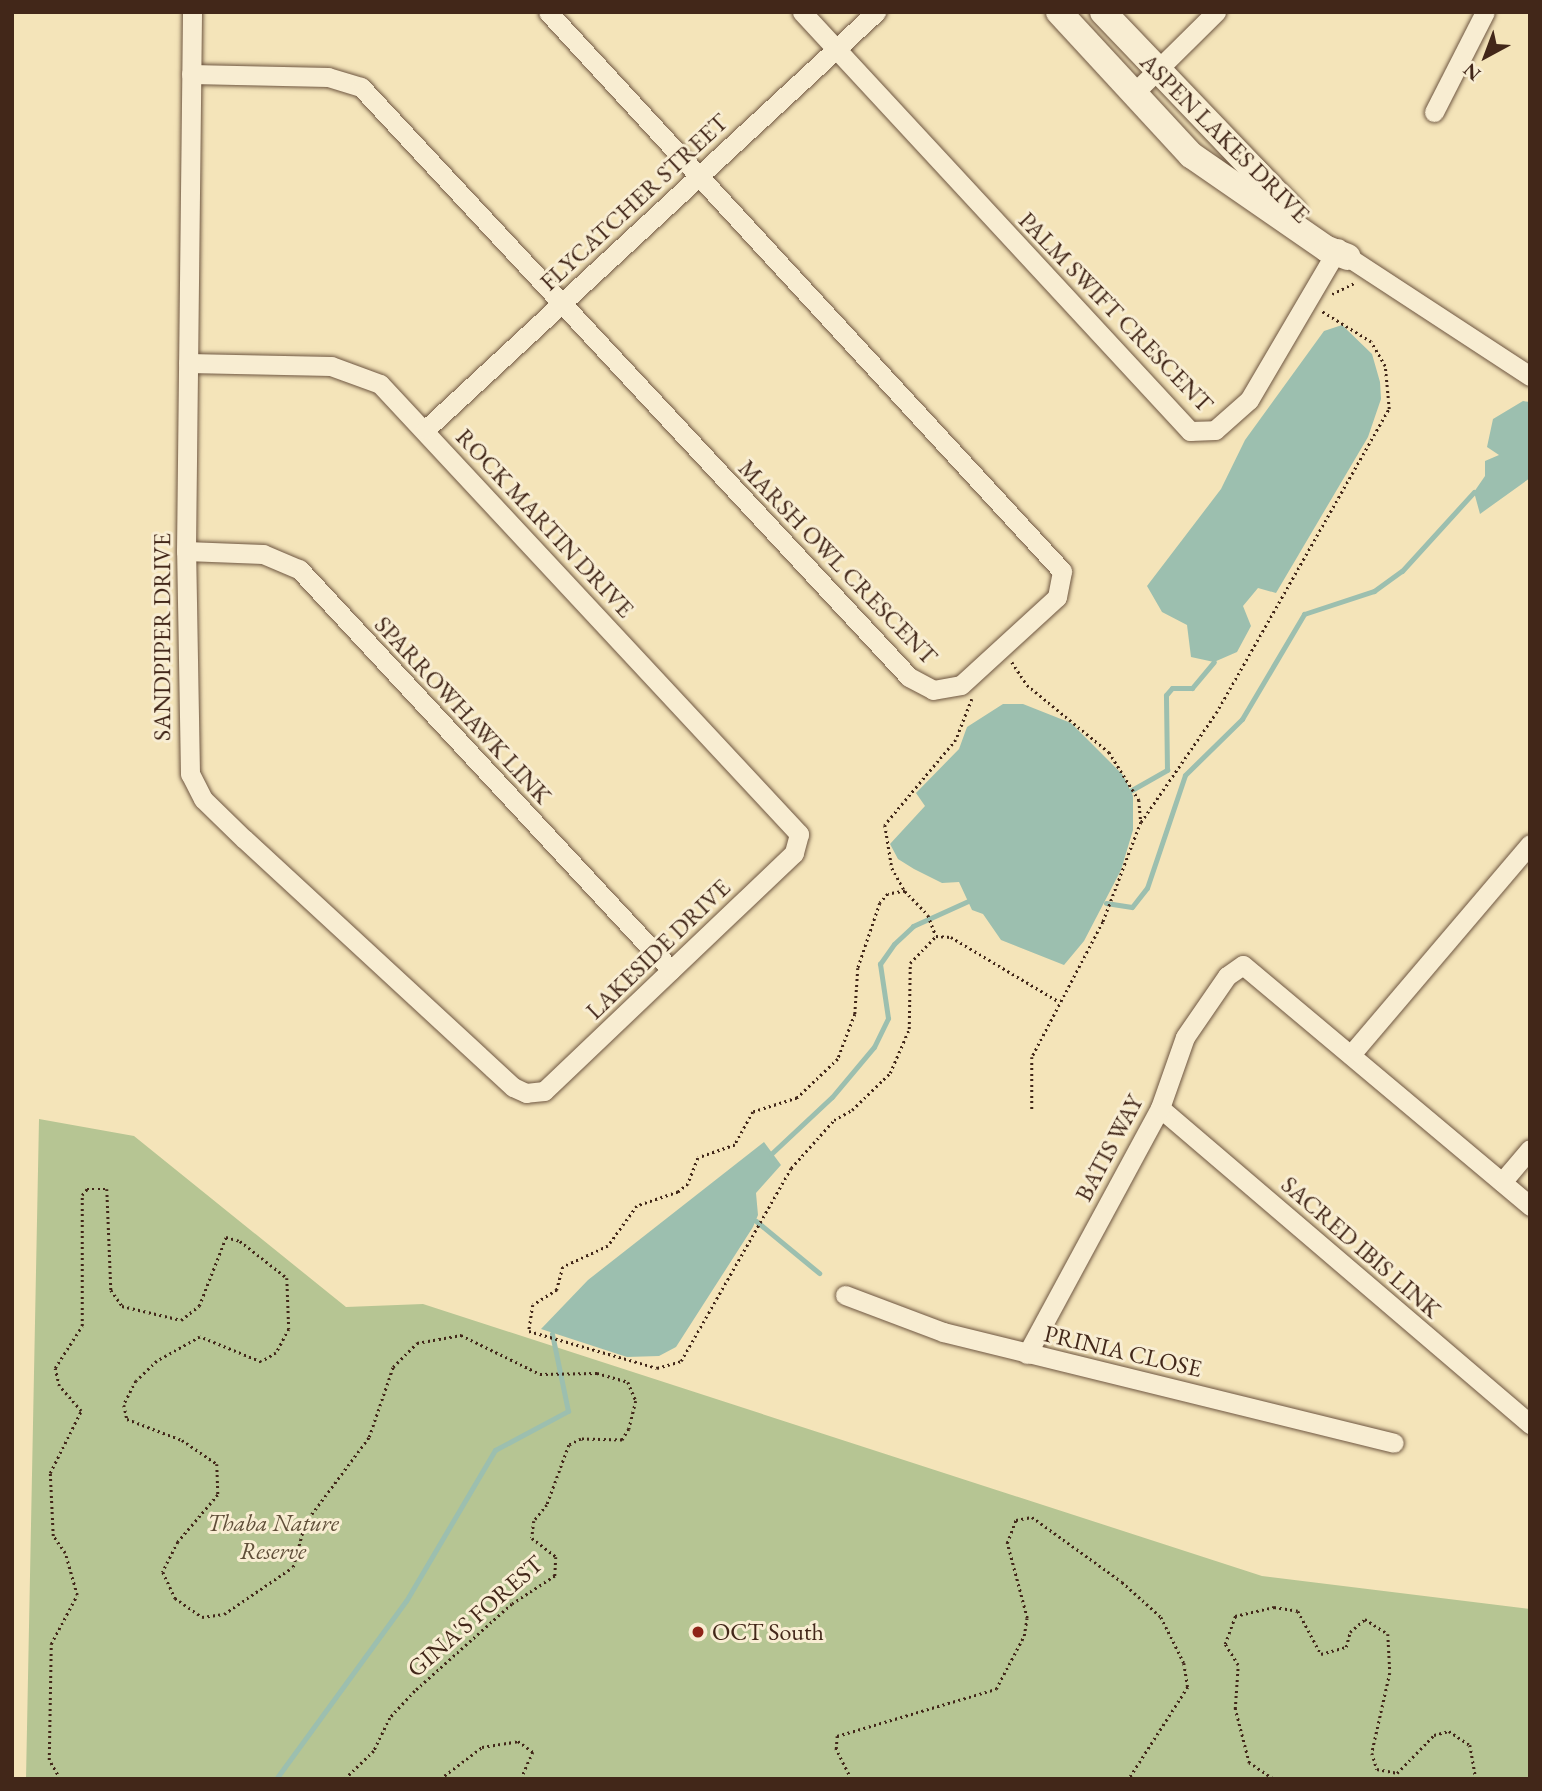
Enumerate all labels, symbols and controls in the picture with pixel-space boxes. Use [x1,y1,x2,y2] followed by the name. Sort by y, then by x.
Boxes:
[1451,21,1521,91] north arrow
[1134,47,1316,229] street label: ASPEN LAKES DRIVE
[1458,58,1486,87] text: N
[534,108,734,296] street label: FLYCATCHER STREET
[1013,206,1219,418] street label: PALM SWIFT CRESCENT
[450,423,640,623] street label: ROCK MARTIN DRIVE
[733,454,943,670] street label: MARSH OWL CRESCENT
[148,533,176,741] street label: SANDPIPER DRIVE
[369,610,557,810] street label: SPARROWHAWK LINK
[580,873,736,1025] street label: LAKESIDE DRIVE
[1069,1090,1149,1206] street label: BATIS WAY
[1276,1170,1446,1324] street label: SACRED IBIS LINK
[1041,1319,1205,1383] street label: PRINIA CLOSE
[207,1509,339,1565] park label: Thaba Nature Reserve
[401,1549,549,1683] street label: GINA'S FOREST
[712,1618,824,1646] place label: OCT South
[690,1624,706,1640] marker: OCT South

